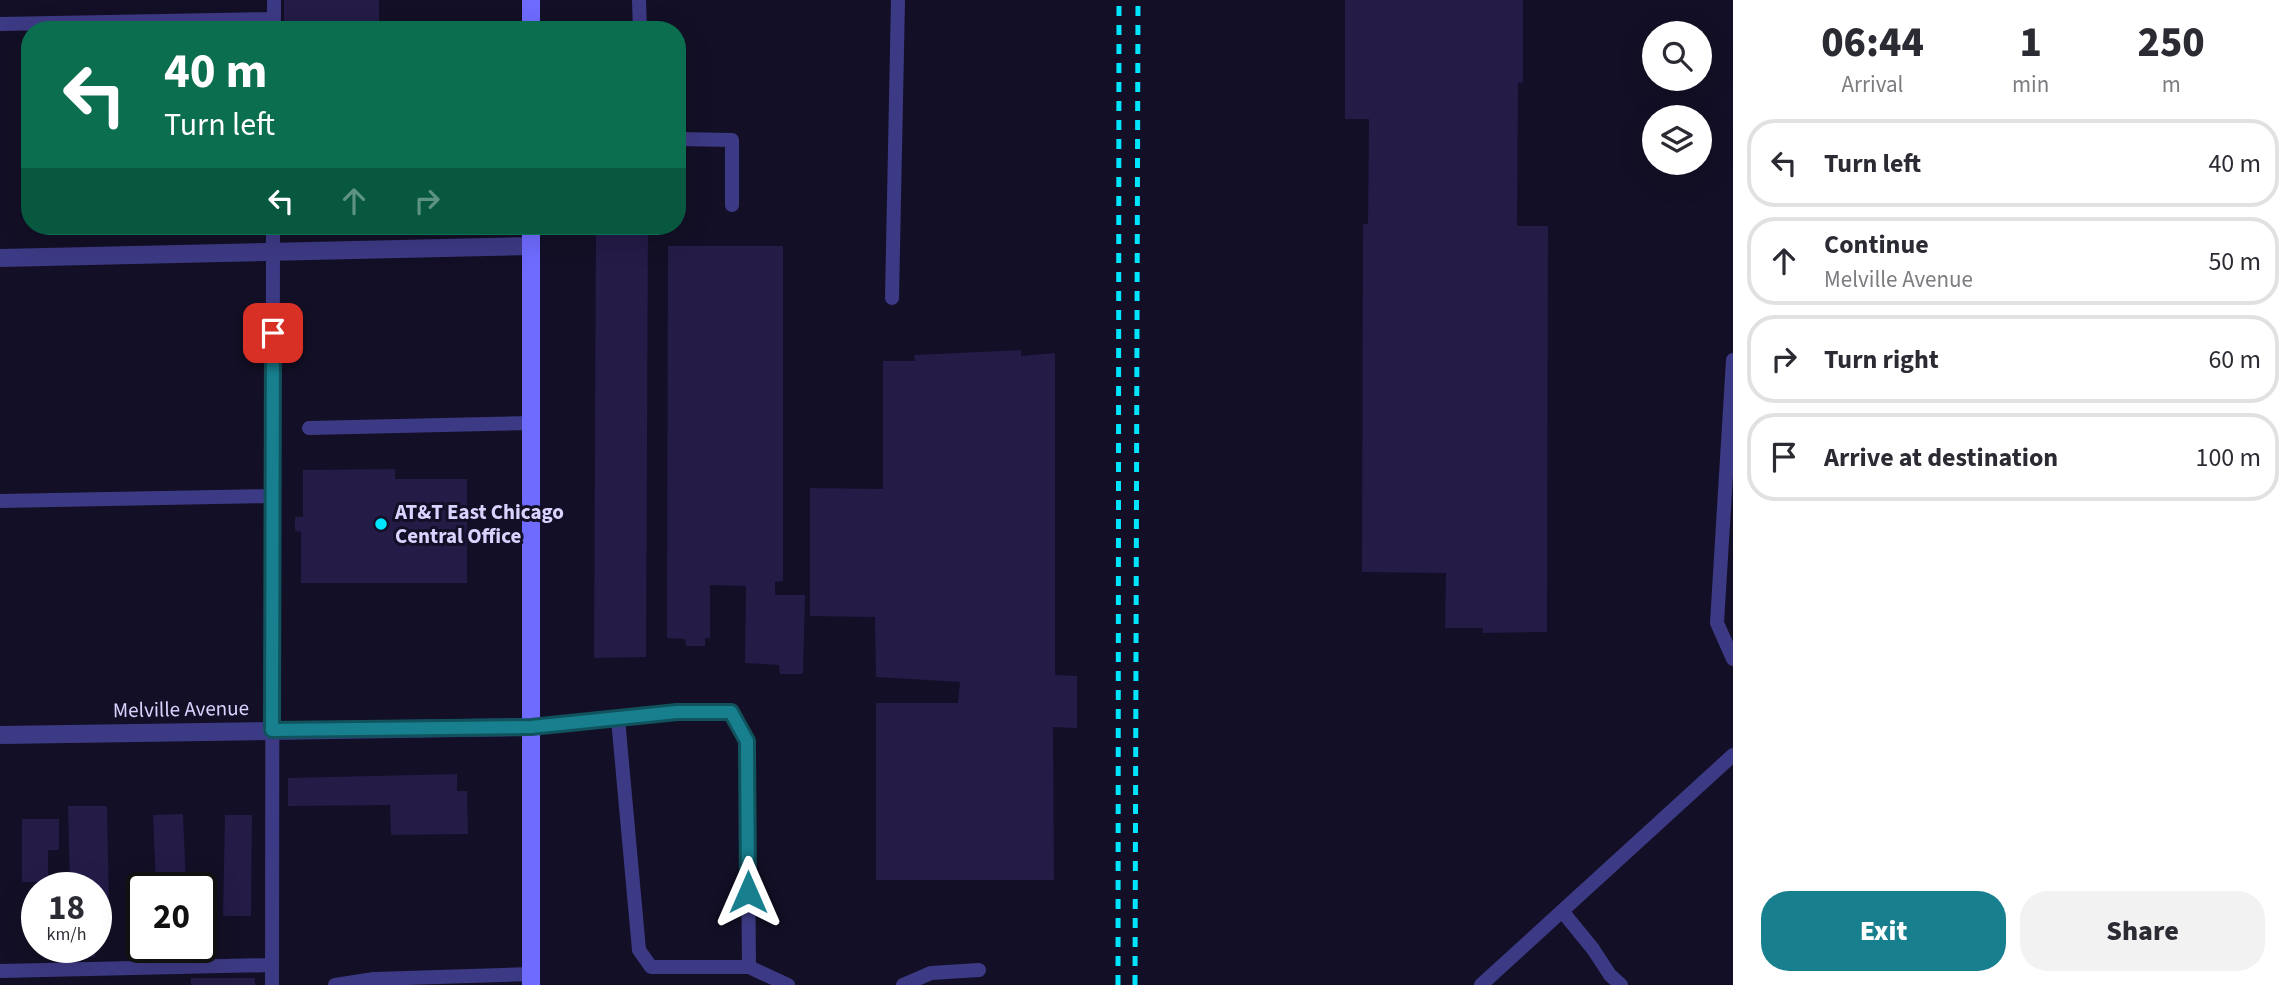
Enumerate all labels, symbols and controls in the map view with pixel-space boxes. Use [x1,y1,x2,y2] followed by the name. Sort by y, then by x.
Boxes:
[1821,13,1924,73] text: 06:44
[2019,13,2042,73] text: 1
[2138,13,2205,73] text: 250
[1642,21,1712,175] map controls
[1642,21,1712,91] button: search
[164,37,268,107] text: 40 m
[49,49,140,140] icon: left
[1842,68,1903,101] text: Arrival
[2012,68,2049,101] text: min
[2162,68,2181,101] text: m
[164,102,275,148] text: Turn left
[1642,105,1712,175] button: layers
[1765,144,1803,182] icon: left
[1824,145,1921,182] text: Turn left
[2208,145,2261,182] text: 40 m
[262,182,300,220] icon: left
[335,182,373,220] icon: ahead
[408,182,446,220] icon: right
[1824,226,1929,263] text: Continue
[1765,242,1803,280] icon: ahead
[2208,243,2261,280] text: 50 m
[1824,263,1973,296] text: Melville Avenue
[243,303,303,363] pin
[254,314,292,352] icon: arrive
[1765,340,1803,378] icon: right
[1824,341,1939,378] text: Turn right
[2208,341,2261,378] text: 60 m
[1765,438,1803,476] icon: arrive
[1824,439,2058,476] text: Arrive at destination
[2195,439,2261,476] text: 100 m
[394,497,564,551] place label: AT&T East Chicago Central Office
[373,516,389,532] marker: AT&T East Chicago Central Office
[113,693,249,725] street label: Melville Avenue
[711,855,785,929] position arrow
[126,872,217,963] speed limit sign: 20
[48,883,85,933] text: 18
[1761,891,2006,971] button: Exit
[2020,891,2265,971] button: Share
[47,922,86,947] text: km/h

